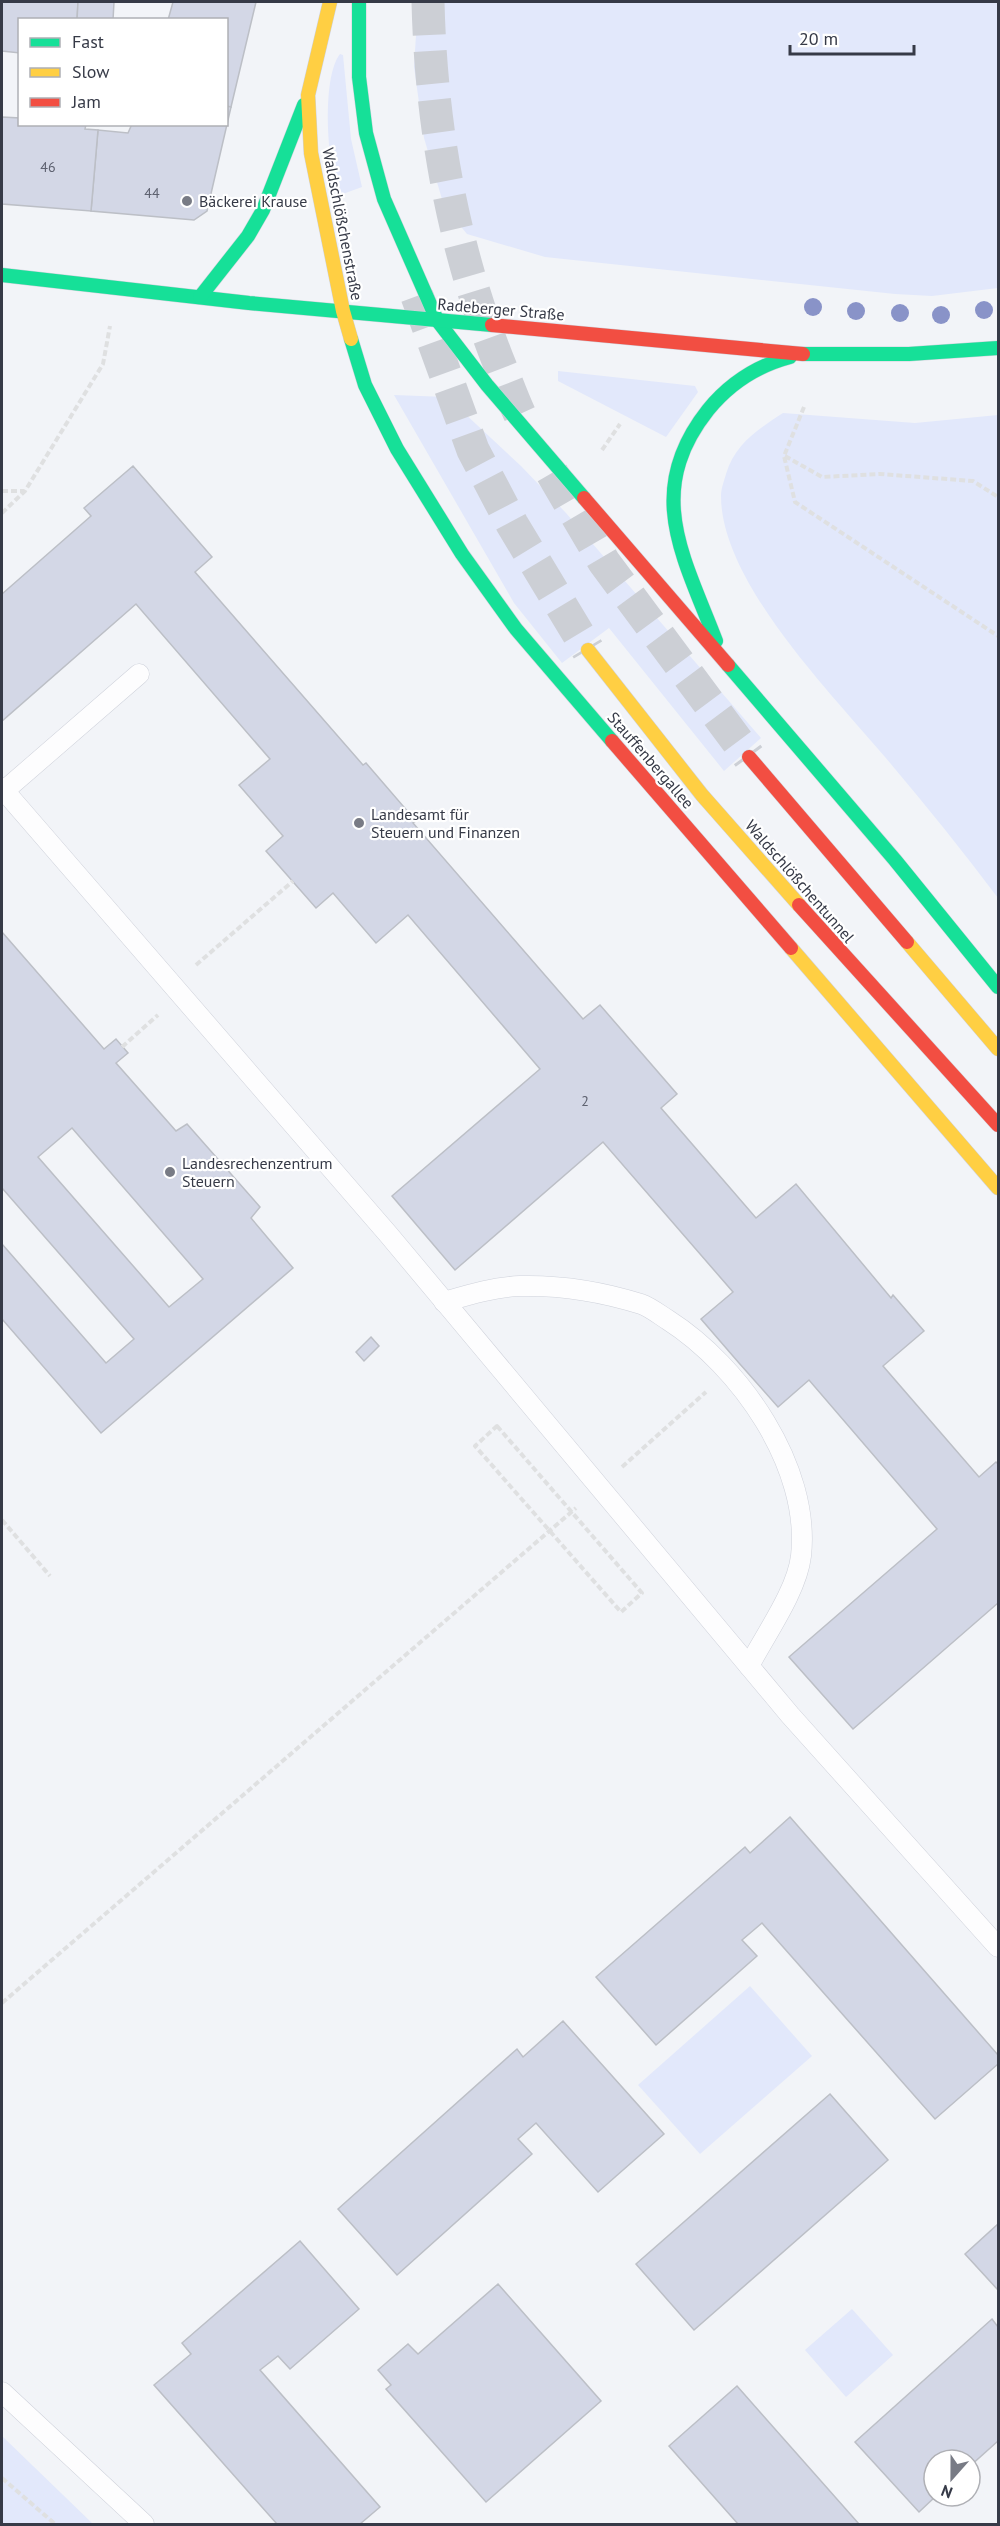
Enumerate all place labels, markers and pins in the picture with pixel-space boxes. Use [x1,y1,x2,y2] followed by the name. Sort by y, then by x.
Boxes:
[199,191,307,211] place label: Bäckerei Krause
[180,194,194,208] marker: Bäckerei Krause
[371,804,520,842] place label: Landesamt für Steuern und Finanzen
[352,816,366,830] marker: Landesamt für Steuern und Finanzen
[182,1153,333,1191] place label: Landesrechenzentrum Steuern
[163,1165,177,1179] marker: Landesrechenzentrum Steuern

